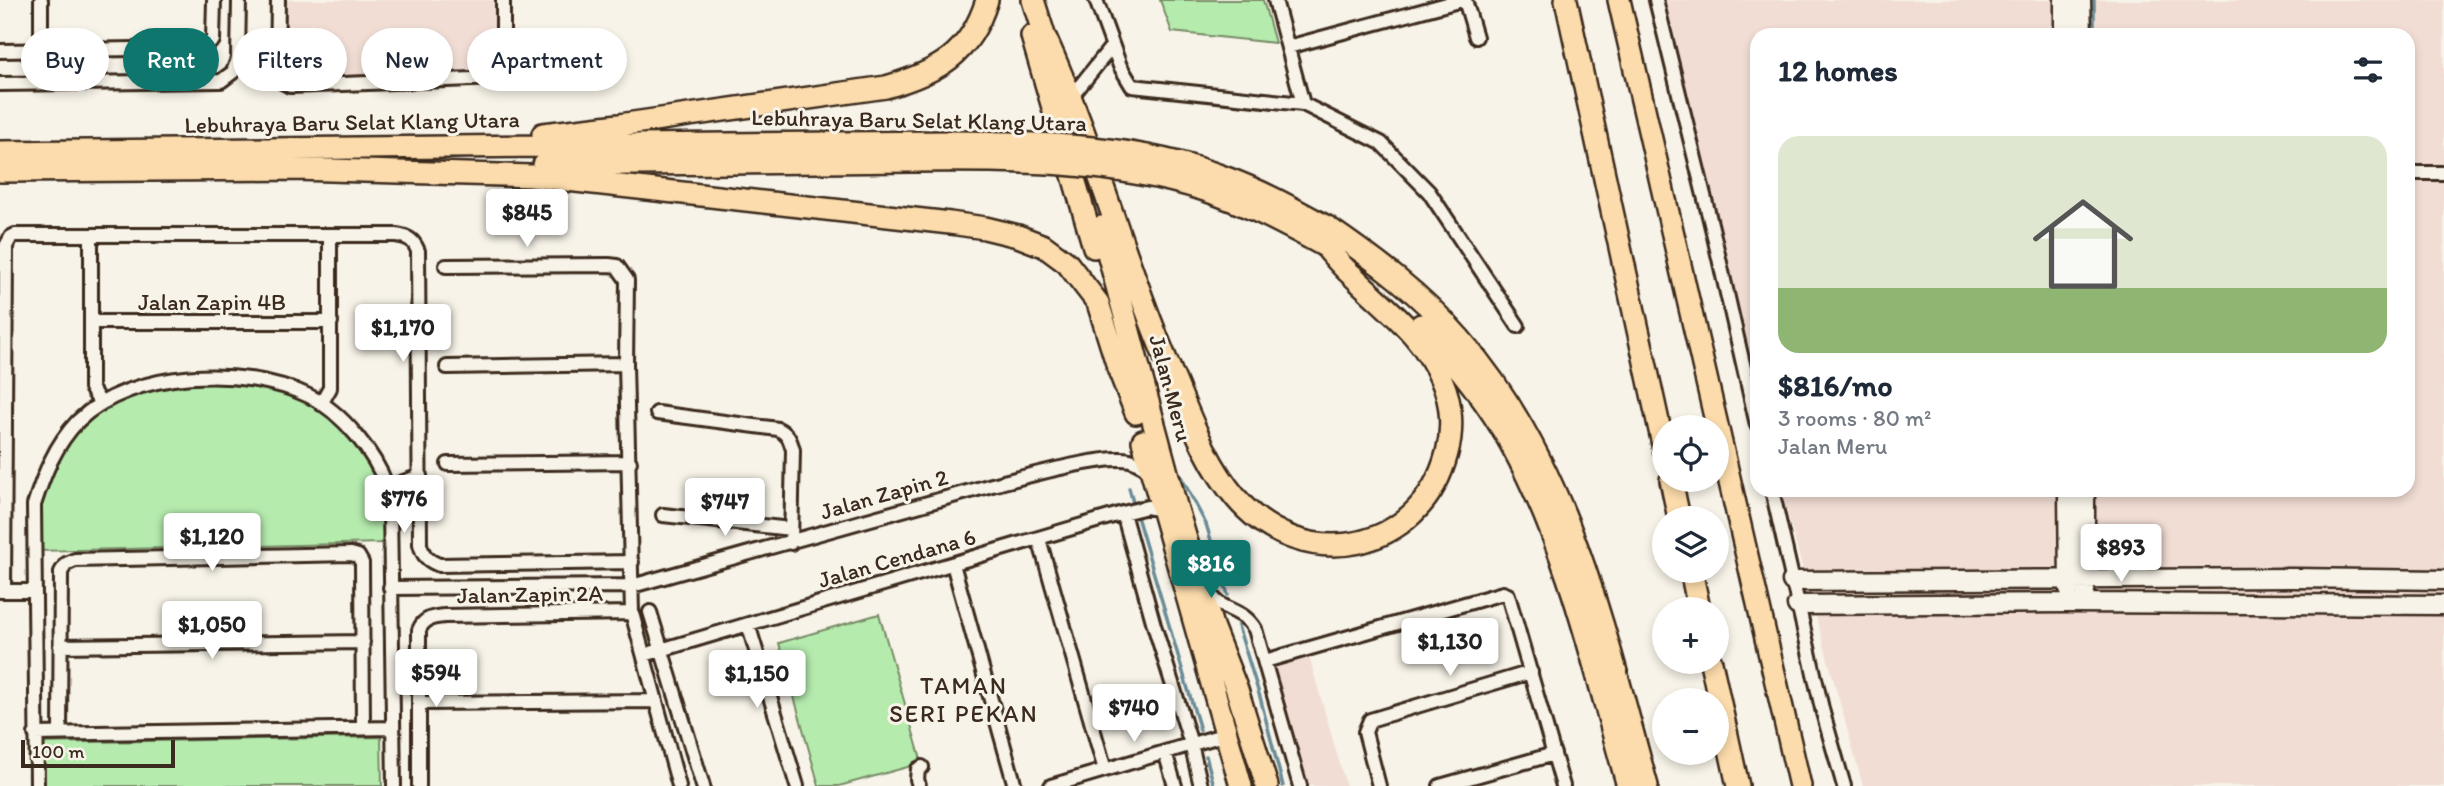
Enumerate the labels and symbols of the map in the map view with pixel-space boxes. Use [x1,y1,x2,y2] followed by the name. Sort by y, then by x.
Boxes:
[751,103,1087,137] street label: Lebuhraya Baru Selat Klang Utara
[184,105,520,139] street label: Lebuhraya Baru Selat Klang Utara
[486,190,568,249] pin: $845
[138,288,286,316] street label: Jalan Zapin 4B
[346,304,460,364] pin: $1,170
[1143,331,1199,445] street label: Jalan Meru
[817,462,951,526] street label: Jalan Zapin 2
[363,476,445,535] pin: $776
[684,478,766,538] pin: $747
[155,514,269,573] pin: $1,120
[815,522,979,594] street label: Jalan Cendana 6
[2080,524,2162,584] pin: $893
[1170,540,1252,600] pin: $816
[457,579,604,609] street label: Jalan Zapin 2A
[155,602,269,661] pin: $1,050
[1393,618,1507,678] pin: $1,130
[395,650,477,709] pin: $594
[700,650,814,710] pin: $1,150
[889,671,1039,728] district label: TAMAN SERI PEKAN
[1093,684,1175,744] pin: $740
[21,737,175,769] scale bar

